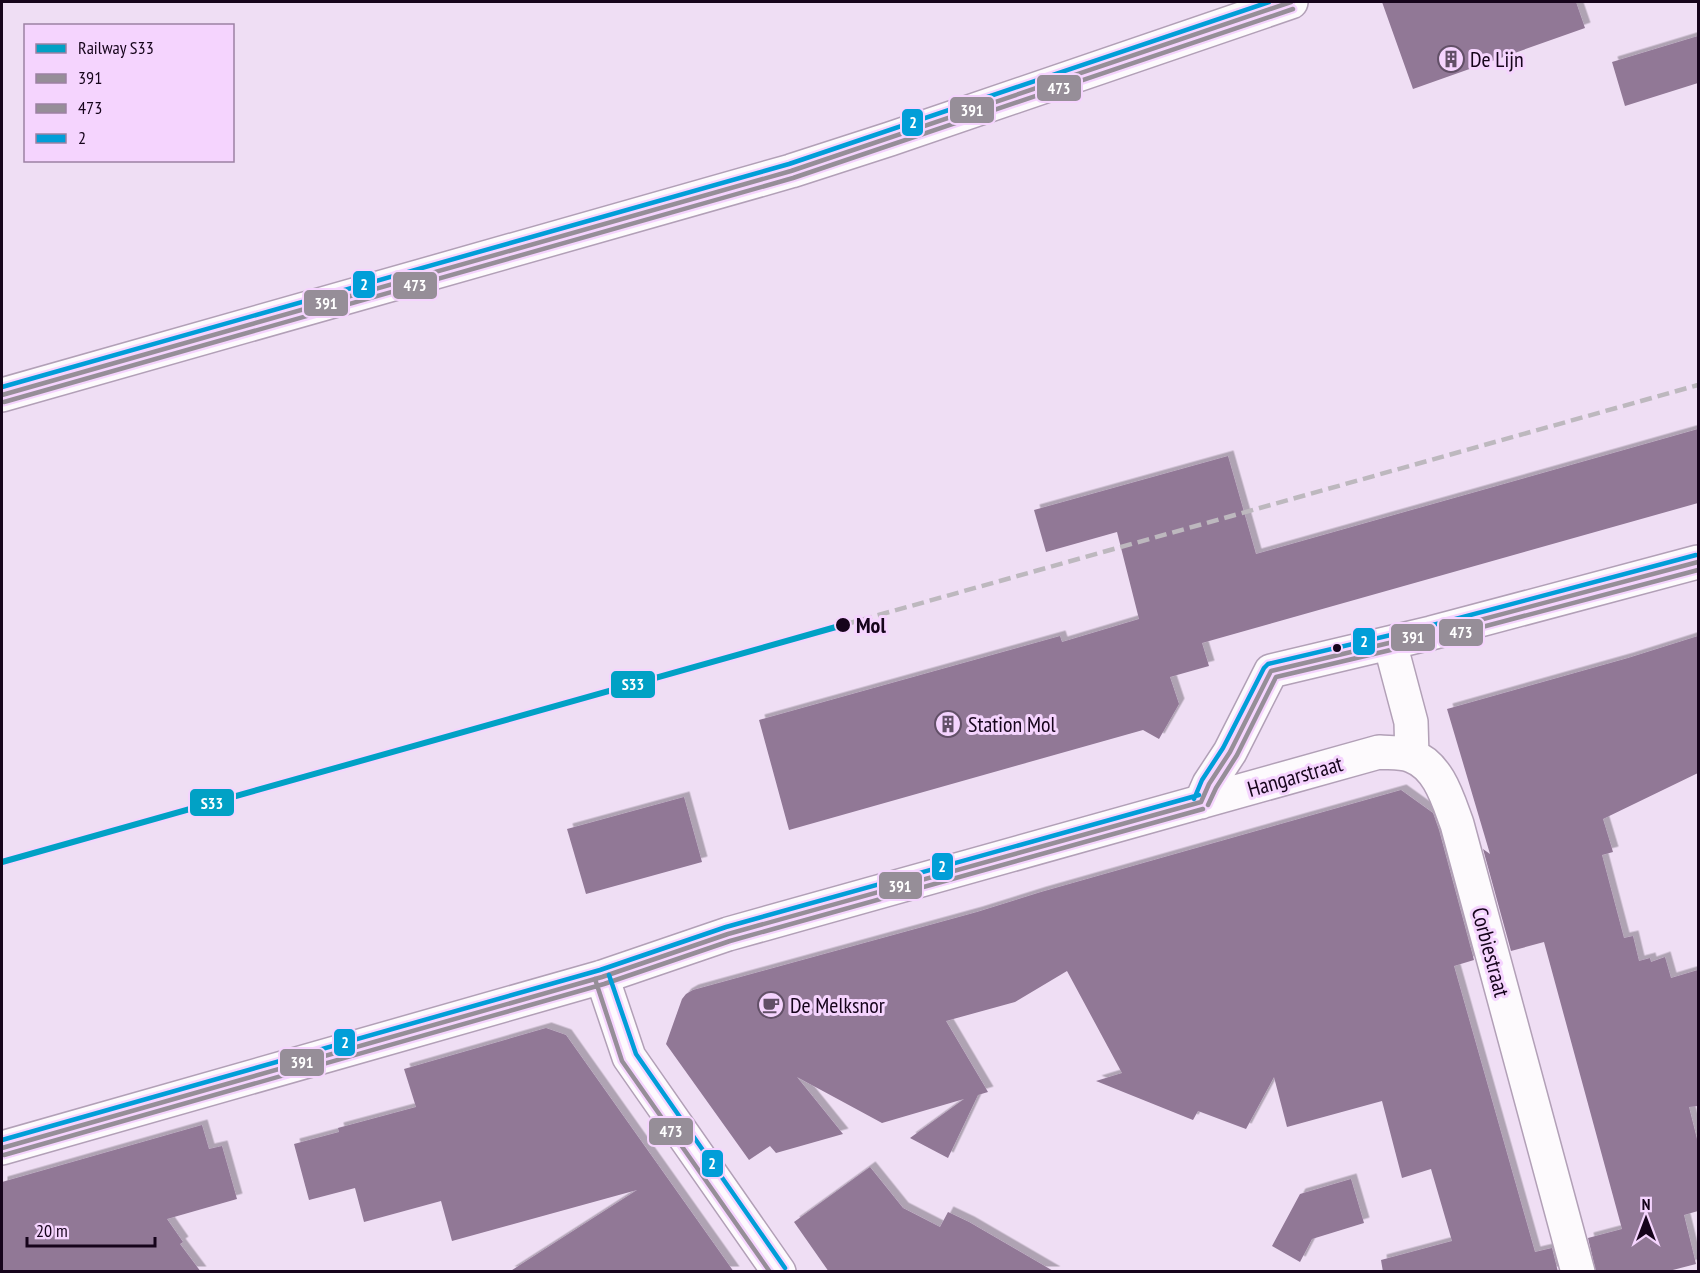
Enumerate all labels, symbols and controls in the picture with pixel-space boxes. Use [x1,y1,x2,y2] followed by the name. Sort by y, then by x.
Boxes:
[24,24,234,162] legend
[78,36,154,59] text: Railway S33
[1436,44,1466,74] building icon: De Lijn
[1470,45,1524,73] place label: De Lijn
[78,66,102,89] text: 391
[1036,74,1082,102] line badge: 473
[1048,78,1070,98] text: 473
[78,96,102,119] text: 473
[949,96,995,124] line badge: 391
[961,100,983,120] text: 391
[901,108,924,137] line badge: 2
[909,112,917,132] text: 2
[78,126,86,149] text: 2
[352,270,376,299] line badge: 2
[392,271,438,300] line badge: 473
[360,274,368,294] text: 2
[404,275,426,295] text: 473
[303,289,349,317] line badge: 391
[315,293,337,313] text: 391
[856,611,886,639] place label: Mol
[834,616,852,634] marker: Mol
[1438,618,1484,647] line badge: 473
[1450,622,1472,642] text: 473
[1390,623,1436,652] line badge: 391
[1352,627,1376,656] line badge: 2
[1402,627,1424,647] text: 391
[1360,631,1368,651] text: 2
[1331,642,1343,654] unlabelled marker
[610,670,656,699] line badge: S33
[622,674,644,694] text: S33
[933,709,963,739] building icon: Station Mol
[968,710,1056,738] place label: Station Mol
[1244,749,1346,803] street label: Hangarstraat
[189,788,235,817] line badge: S33
[201,793,223,813] text: S33
[931,852,954,881] line badge: 2
[938,856,946,876] text: 2
[878,871,923,900] line badge: 391
[889,876,911,896] text: 391
[1466,904,1516,1000] street label: Corbiestraat
[756,990,786,1020] cafe icon: De Melksnor
[790,991,885,1019] place label: De Melksnor
[333,1028,356,1057] line badge: 2
[341,1032,349,1052] text: 2
[279,1048,325,1077] line badge: 391
[291,1052,313,1072] text: 391
[648,1117,694,1146] line badge: 473
[660,1121,682,1141] text: 473
[701,1149,724,1178] line badge: 2
[708,1153,716,1173] text: 2
[1616,1189,1676,1249] north arrow
[1642,1194,1650,1214] text: N
[27,1210,154,1248] scale bar
[36,1219,68,1242] text: 20 m

